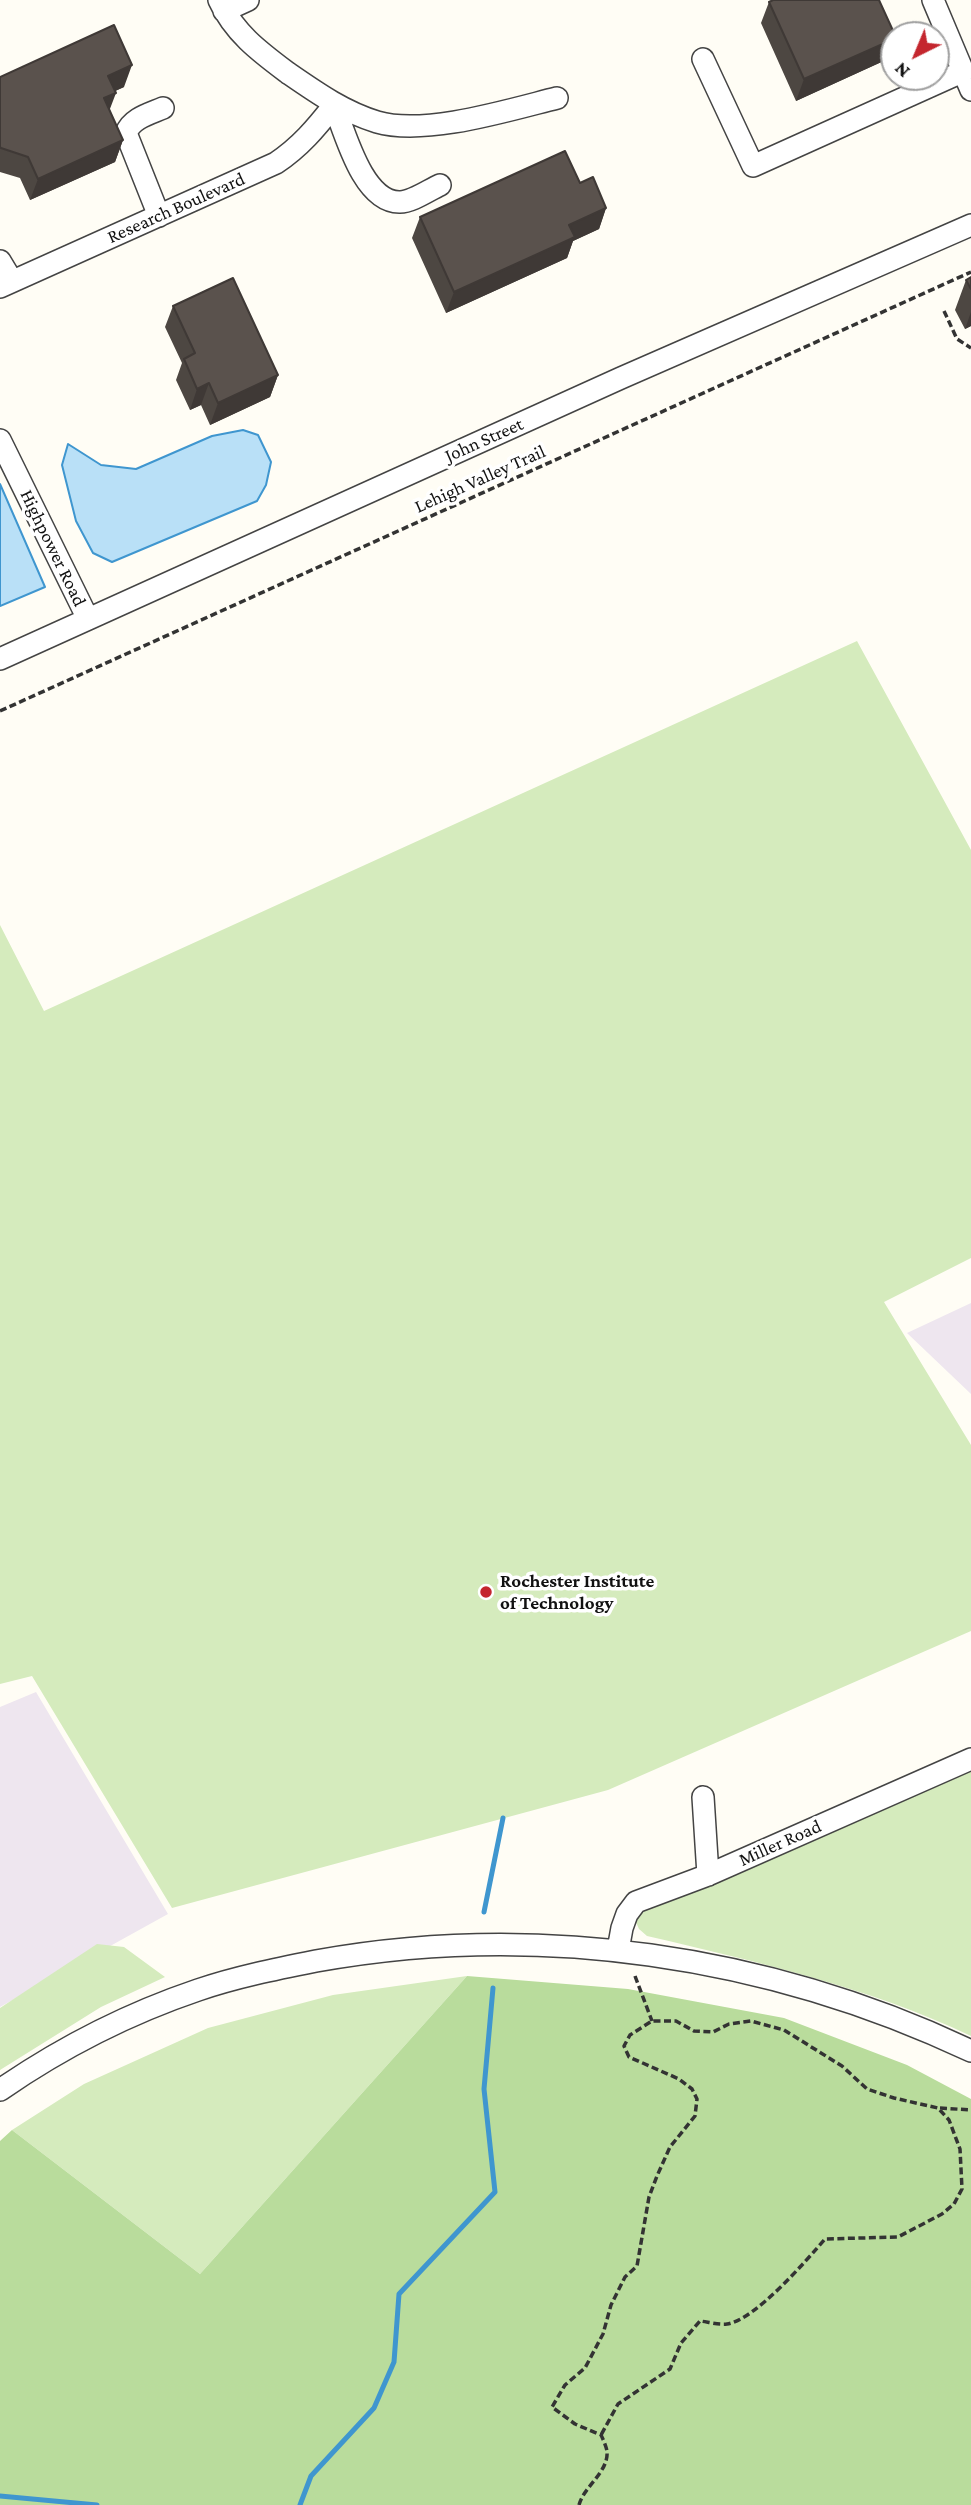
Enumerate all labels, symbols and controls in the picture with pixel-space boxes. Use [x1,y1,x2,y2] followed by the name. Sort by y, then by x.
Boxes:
[880,21,950,91] north arrow
[890,58,914,82] text: N
[104,167,248,249] street label: Research Boulevard
[441,413,527,467] street label: John Street
[411,440,549,518] street label: Lehigh Valley Trail
[15,486,91,610] street label: Highpower Road
[500,1570,654,1614] place label: Rochester Institute of Technology
[478,1584,494,1600] marker: Rochester Institute of Technology
[735,1815,825,1871] street label: Miller Road

